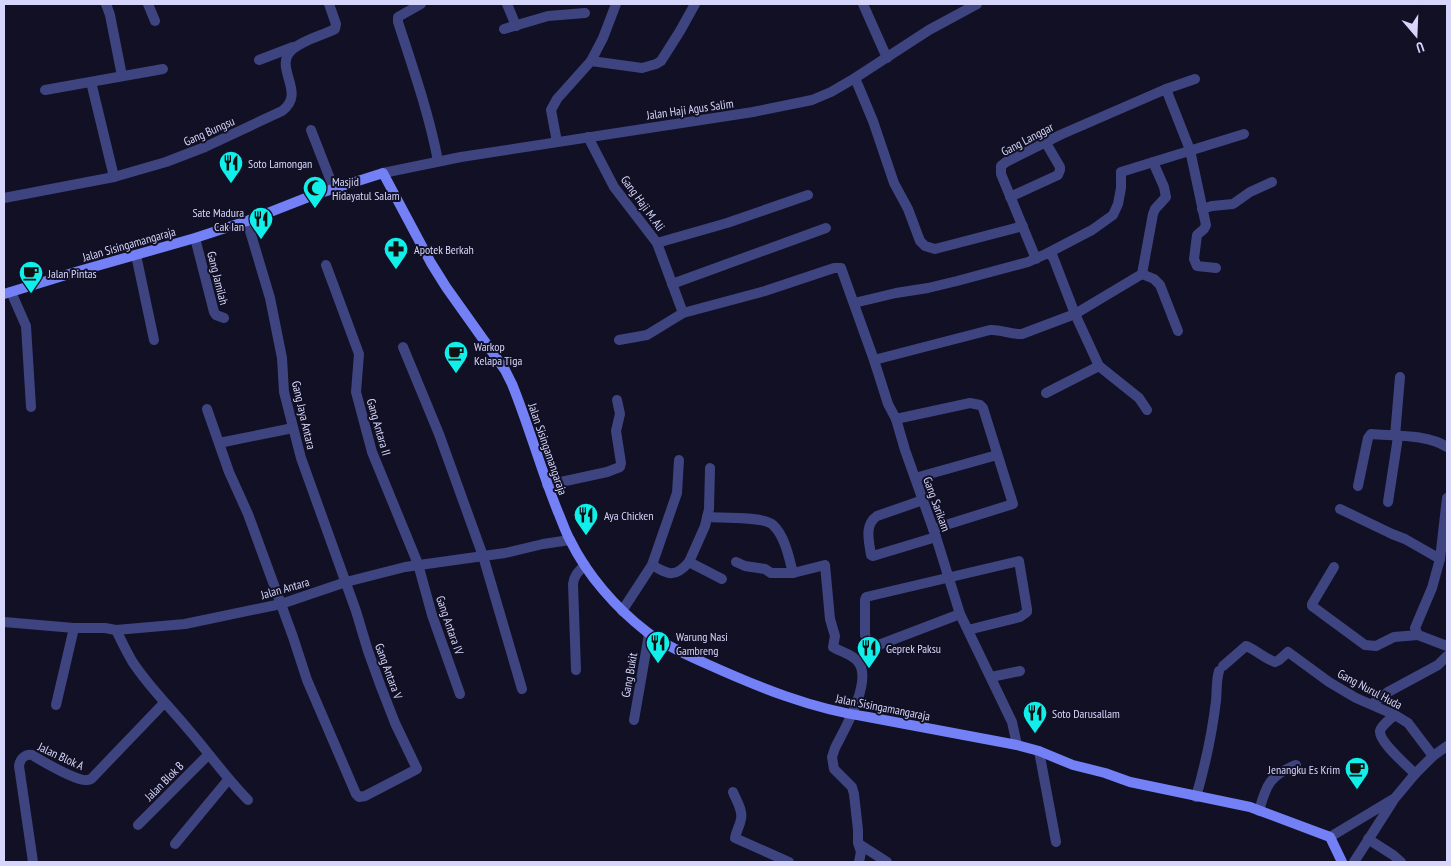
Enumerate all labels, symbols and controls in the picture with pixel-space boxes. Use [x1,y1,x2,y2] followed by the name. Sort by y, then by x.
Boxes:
[1391,10,1441,60] north arrow
[1414,38,1427,57] text: U
[645,95,735,123] street label: Jalan Haji Agus Salim
[181,113,237,149] street label: Gang Bungsu
[998,119,1056,159] street label: Gang Langgar
[218,150,244,184] restaurant icon: Soto Lamongan
[248,156,312,171] place label: Soto Lamongan
[618,172,668,234] street label: Gang Haji M. Ali
[332,174,400,203] place label: Masjid Hidayatul Salam
[302,175,328,209] mosque icon: Masjid Hidayatul Salam
[192,205,244,234] place label: Sate Madura Cak Ian
[248,206,274,240] restaurant icon: Sate Madura Cak Ian
[80,223,177,265] street label: Jalan Sisingamangaraja
[383,236,409,270] pharmacy icon: Apotek Berkah
[414,242,474,257] place label: Apotek Berkah
[204,250,232,306] street label: Gang Jamilah
[18,260,44,294] cafe icon: Jalan Pintas
[47,266,97,281] place label: Jalan Pintas
[474,339,522,368] place label: Warkop Kelapa Tiga
[443,340,469,374] cafe icon: Warkop Kelapa Tiga
[289,379,319,451] street label: Gang Jaya Antara
[364,397,394,457] street label: Gang Antara II
[525,400,571,497] street label: Jalan Sisingamangaraja
[920,475,954,533] street label: Gang Sarikam
[573,502,599,536] restaurant icon: Aya Chicken
[604,508,654,523] place label: Aya Chicken
[258,574,311,602] street label: Jalan Antara
[433,594,467,657] street label: Gang Antara IV
[676,629,728,658] place label: Warung Nasi Gambreng
[645,630,671,664] restaurant icon: Warung Nasi Gambreng
[856,635,882,669] restaurant icon: Geprek Paksu
[372,641,406,701] street label: Gang Antara V
[886,641,941,656] place label: Geprek Paksu
[618,651,640,699] street label: Gang Bukit
[1335,666,1405,712] street label: Gang Nurul Huda
[833,690,932,724] street label: Jalan Sisingamangaraja
[1022,700,1048,734] restaurant icon: Soto Darusallam
[1052,706,1120,721] place label: Soto Darusallam
[35,738,87,773] street label: Jalan Blok A
[1344,756,1370,790] cafe icon: Jenangku Es Krim
[141,758,187,804] street label: Jalan Blok B
[1267,762,1340,777] place label: Jenangku Es Krim

